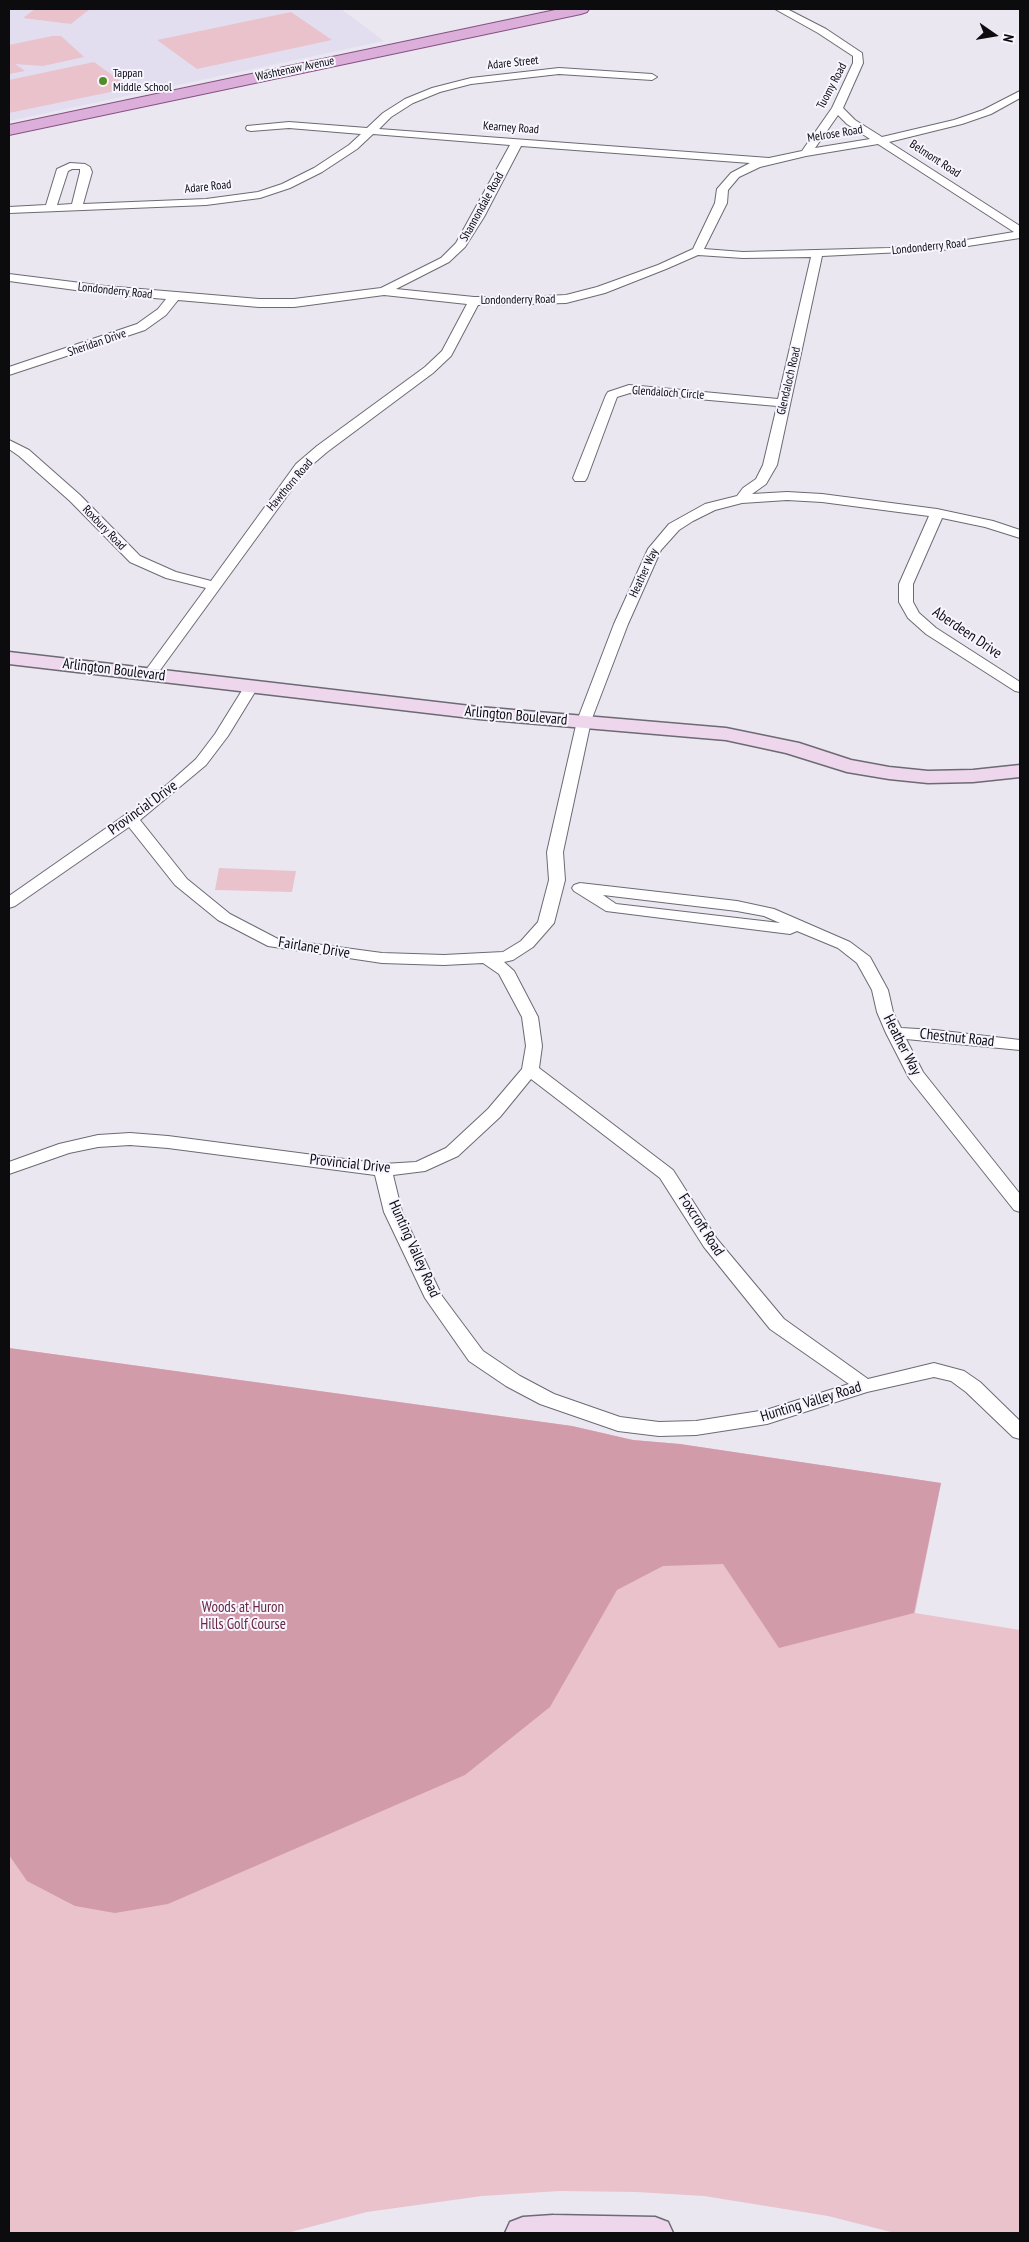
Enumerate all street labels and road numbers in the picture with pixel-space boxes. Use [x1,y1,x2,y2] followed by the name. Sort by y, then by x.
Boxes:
[487,53,539,73] street label: Adare Street
[254,54,336,84] street label: Washtenaw Avenue
[814,61,850,111] street label: Tuomy Road
[483,119,539,137] street label: Kearney Road
[806,123,864,145] street label: Melrose Road
[907,137,963,181] street label: Belmont Road
[457,170,507,244] street label: Shannondale Road
[184,177,232,197] street label: Adare Road
[891,236,967,258] street label: Londonderry Road
[77,280,153,302] street label: Londonderry Road
[480,292,556,308] street label: Londonderry Road
[66,326,128,360] street label: Sheridan Drive
[774,346,804,416] street label: Glendaloch Road
[631,383,705,403] street label: Glendaloch Circle
[264,456,316,514] street label: Hawthorn Road
[79,503,129,553] street label: Roxbury Road
[626,546,662,600] street label: Heather Way
[929,603,1005,663] street label: Aberdeen Drive
[62,655,166,685] street label: Arlington Boulevard
[464,703,568,729] street label: Arlington Boulevard
[105,777,181,839] street label: Provincial Drive
[277,933,351,963] street label: Fairlane Drive
[879,1012,925,1078] street label: Heather Way
[919,1025,995,1051] street label: Chestnut Road
[309,1151,391,1177] street label: Provincial Drive
[674,1190,728,1260] street label: Foxcroft Road
[385,1198,443,1300] street label: Hunting Valley Road
[758,1378,864,1426] street label: Hunting Valley Road

